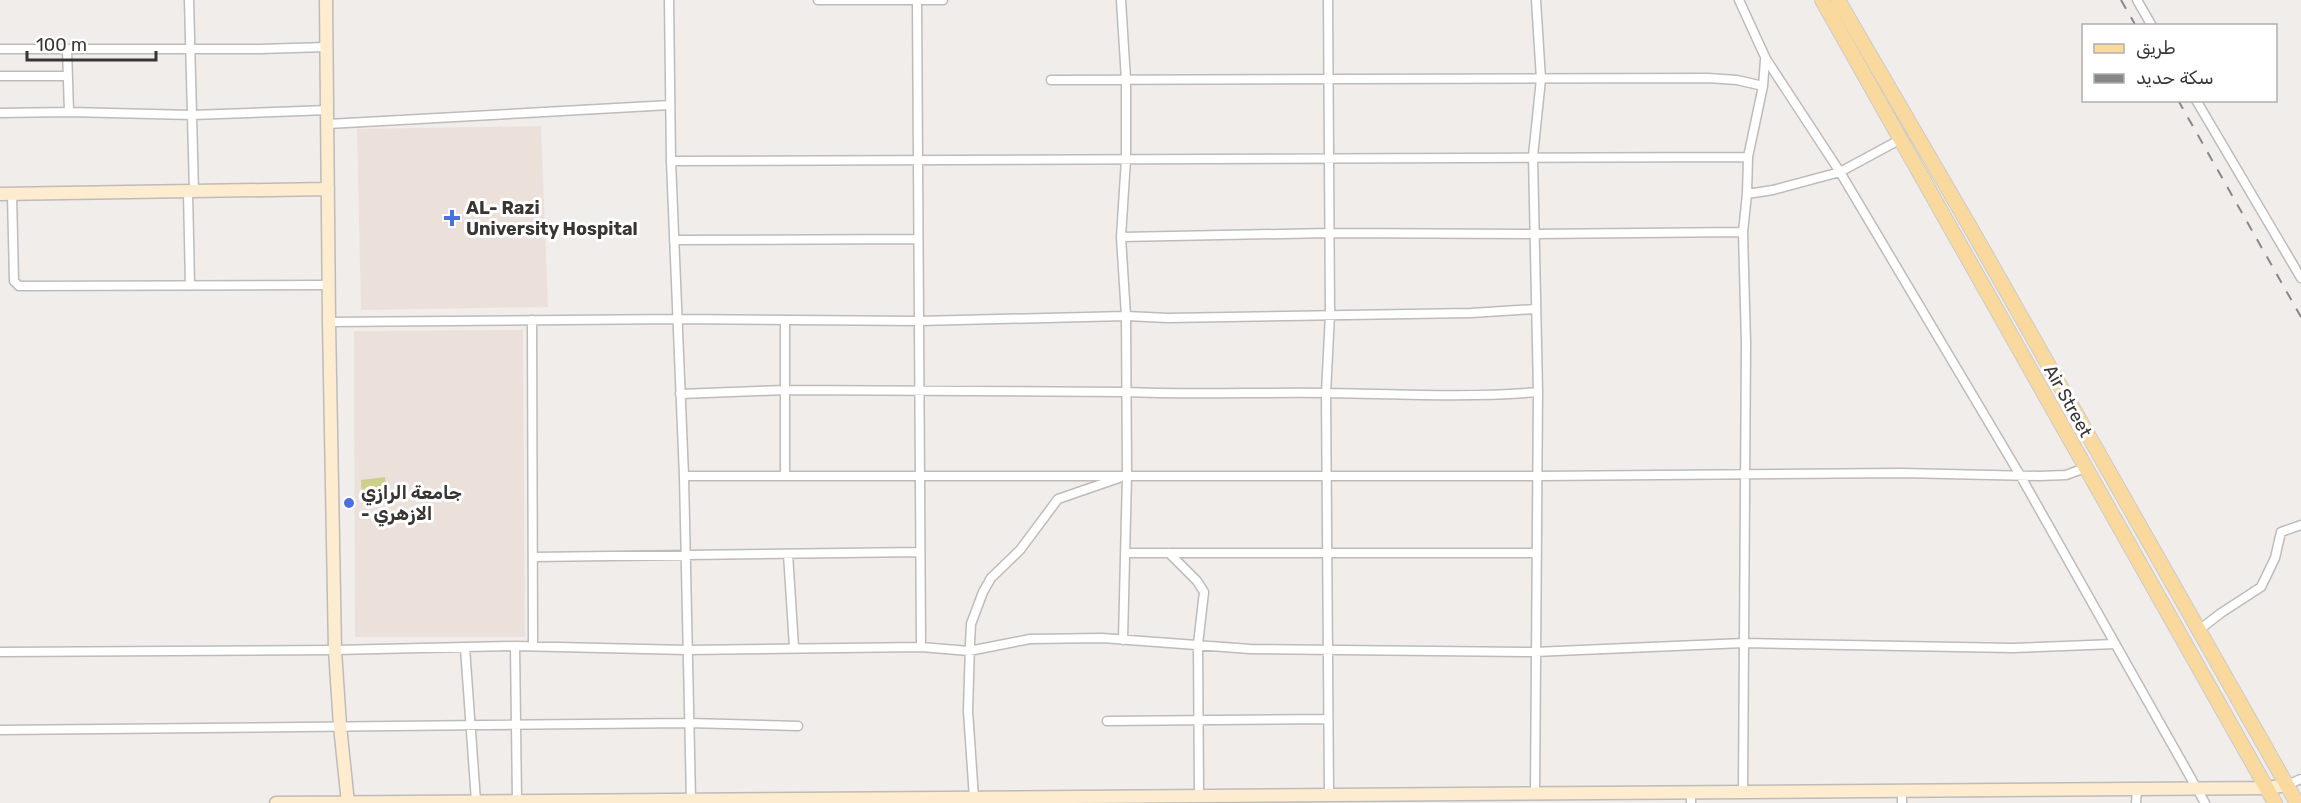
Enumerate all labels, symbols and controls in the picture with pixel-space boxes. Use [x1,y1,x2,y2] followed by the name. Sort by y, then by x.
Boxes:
[27,24,156,62] scale bar
[2082,24,2277,102] legend
[36,34,87,56] text: 100 m
[2136,37,2176,59] text: طريق
[2136,67,2214,89] text: سكة حديد
[466,197,638,240] place label: AL- Razi University Hospital
[443,209,461,227] marker: AL- Razi University Hospital
[2039,361,2097,441] street label: Air Street
[361,482,462,527] place label: جامعة الرازي - الازهري
[342,496,356,510] marker: جامعة الرازي - الازهري

